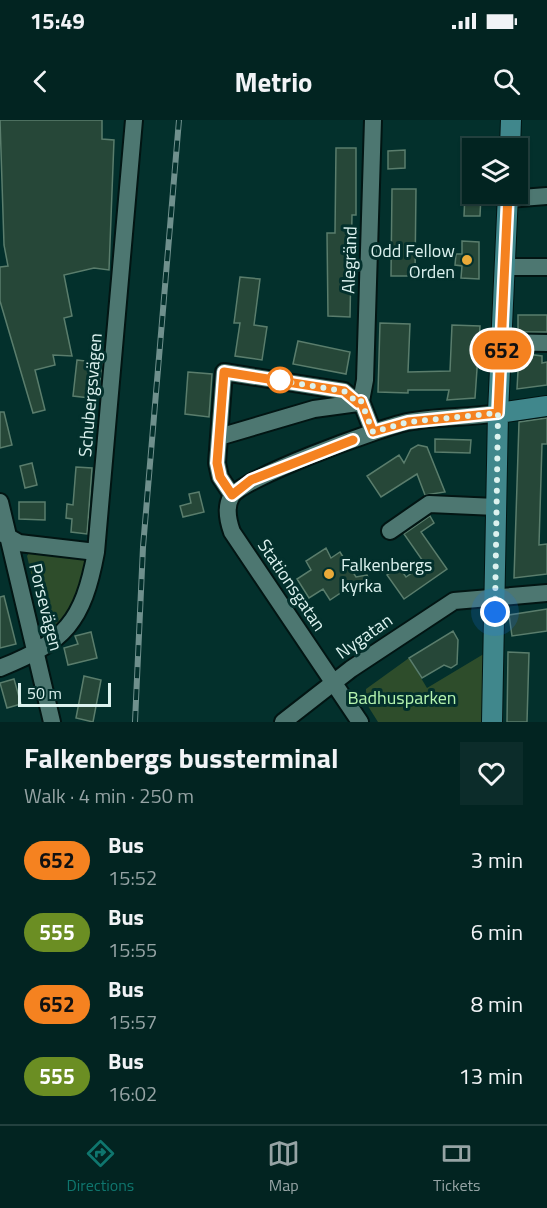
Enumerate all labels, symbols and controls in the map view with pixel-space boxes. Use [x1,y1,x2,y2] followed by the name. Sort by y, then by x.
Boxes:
[30,4,85,38] text: 15:49
[235,61,312,102] text: Metrio
[24,65,57,98] icon: back
[490,65,523,98] icon: search
[462,138,528,204] map controls
[462,138,528,204] button: layers
[334,226,364,294] street label: Alegränd
[370,237,455,285] place label: Odd Fellow Orden
[460,253,474,267] marker: Odd Fellow Orden
[468,330,536,370] line badge: 652
[71,332,109,458] street label: Schubergsvägen
[484,334,520,366] text: 652
[267,367,293,393] unlabelled marker
[251,534,333,636] street label: Stationsgatan
[341,551,432,599] place label: Falkenbergs kyrka
[22,560,70,654] street label: Porsevägen
[322,567,336,581] marker: Falkenbergs kyrka
[480,597,510,627] your location
[330,607,398,665] street label: Nygatan
[18,680,111,708] scale bar
[27,681,62,705] text: 50 m
[347,684,457,711] park label: Badhusparken
[24,736,339,779] text: Falkenbergs bussterminal
[460,742,523,805] button: heart
[24,780,194,811] text: Walk · 4 min · 250 m
[108,828,144,862] text: Bus
[471,843,523,877] text: 3 min
[39,844,75,876] text: 652
[108,862,157,893] text: 15:52
[108,900,144,934] text: Bus
[471,915,523,949] text: 6 min
[39,916,75,948] text: 555
[108,934,157,965] text: 15:55
[108,972,144,1006] text: Bus
[471,987,523,1021] text: 8 min
[39,988,75,1020] text: 652
[108,1006,157,1037] text: 15:57
[108,1044,144,1078] text: Bus
[458,1059,523,1093] text: 13 min
[39,1060,75,1092] text: 555
[108,1078,157,1109] text: 16:02
[66,1137,134,1197] tab: Directions
[267,1137,300,1197] tab: Map
[433,1137,481,1197] tab: Tickets

